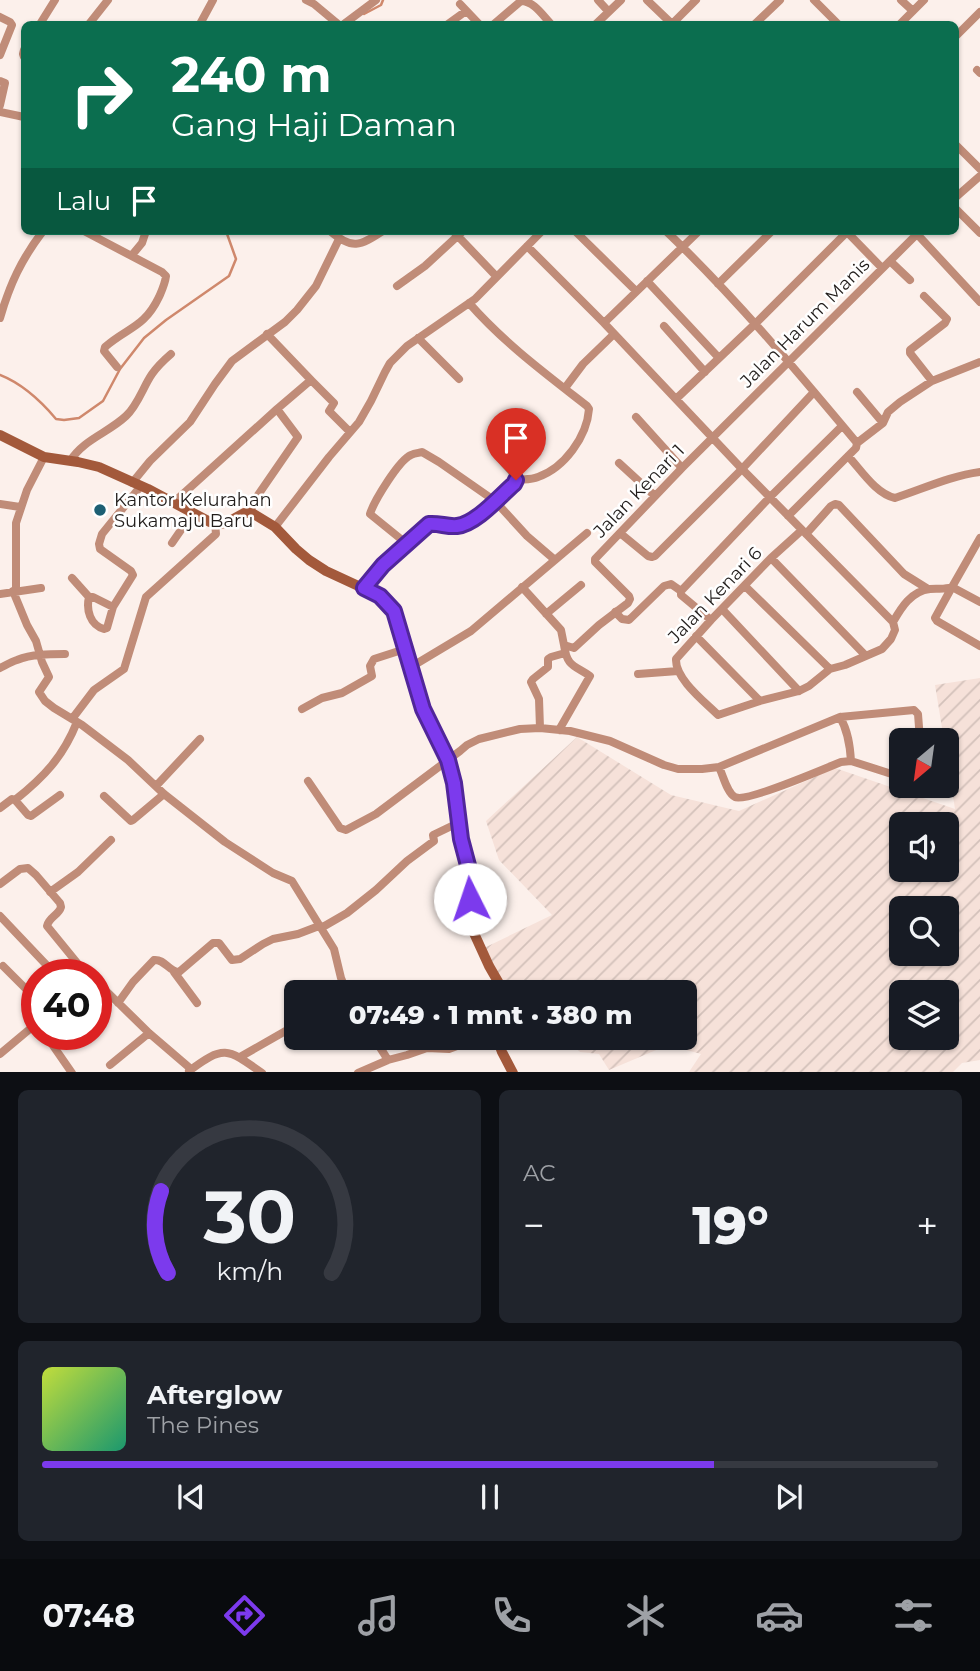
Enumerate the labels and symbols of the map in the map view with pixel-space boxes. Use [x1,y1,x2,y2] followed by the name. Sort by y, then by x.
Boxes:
[735,254,874,393] street label: Jalan Harum Manis
[486,408,546,480] pin
[588,440,689,543] street label: Jalan Kenari 1
[114,489,272,532] place label: Kantor Kelurahan Sukamaju Baru
[92,502,108,518] marker: Kantor Kelurahan Sukamaju Baru
[663,542,767,649] street label: Jalan Kenari 6
[889,728,959,798] north arrow
[433,862,507,936] position arrow
[21,959,112,1050] speed limit sign: 40

